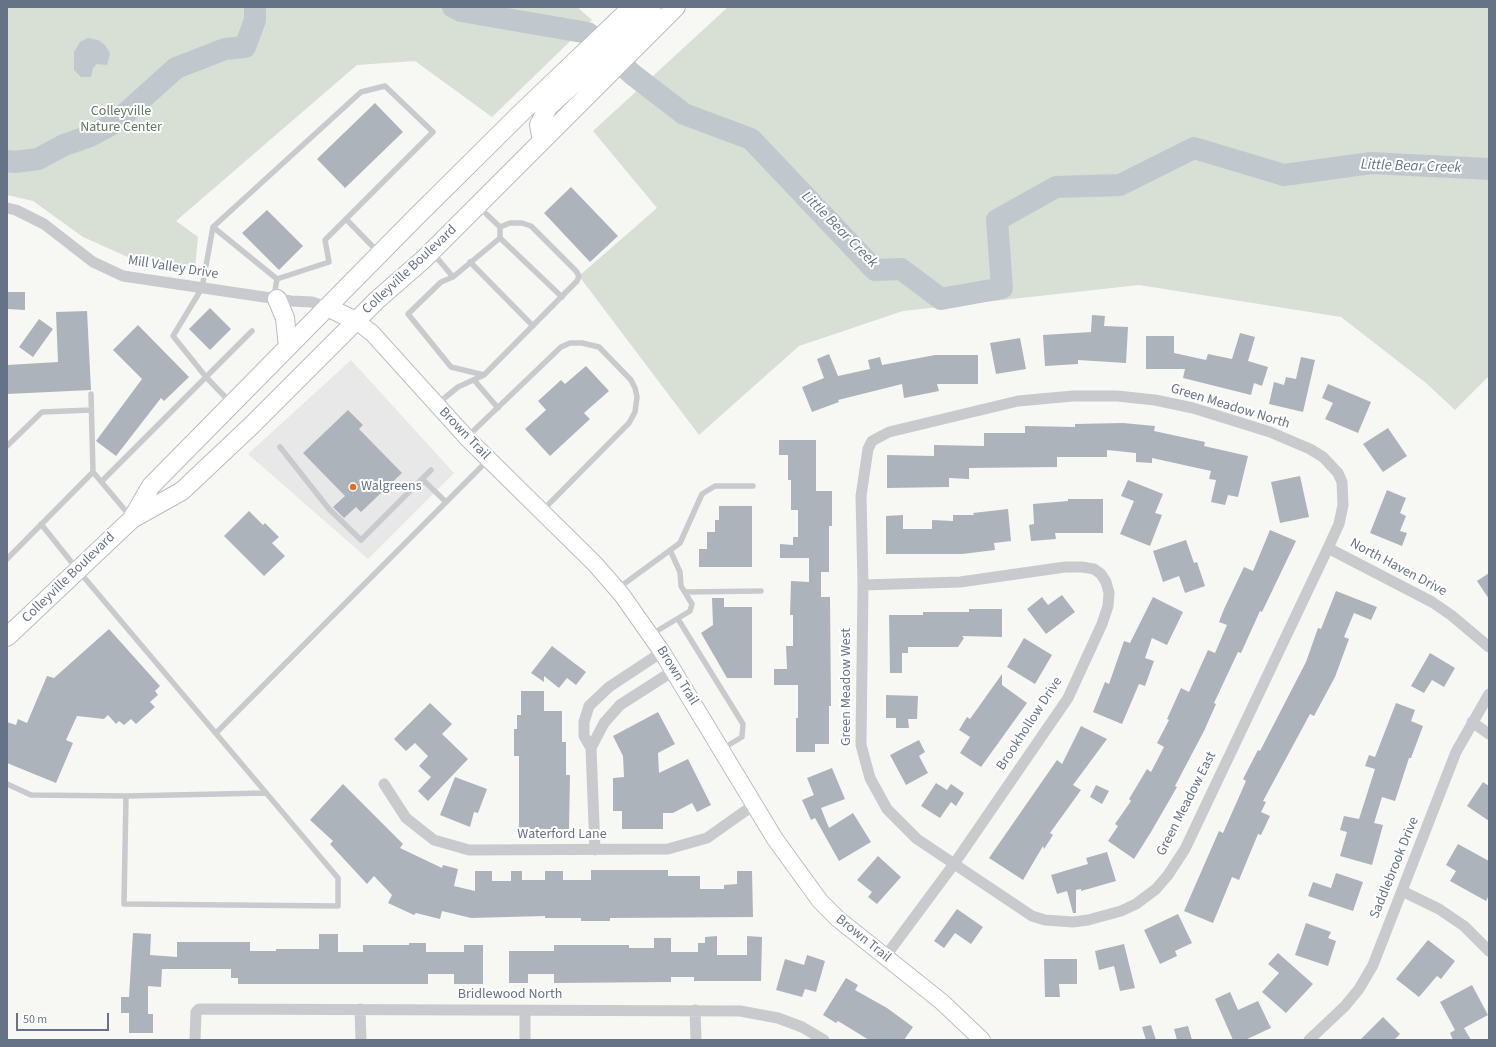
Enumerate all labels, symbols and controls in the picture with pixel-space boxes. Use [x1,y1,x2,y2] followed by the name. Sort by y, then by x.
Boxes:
[80,104,162,136] park label: Colleyville Nature Center
[1360,156,1462,178] water label: Little Bear Creek
[797,188,881,272] water label: Little Bear Creek
[359,222,461,318] street label: Colleyville Boulevard
[127,253,219,283] street label: Mill Valley Drive
[1168,381,1292,433] street label: Green Meadow North
[435,404,493,464] street label: Brown Trail
[361,479,422,495] place label: Walgreens
[348,482,358,492] marker: Walgreens
[19,529,119,627] street label: Colleyville Boulevard
[1347,535,1449,601] street label: North Haven Drive
[839,628,855,746] street label: Green Meadow West
[652,643,702,709] street label: Brown Trail
[994,674,1066,774] street label: Brookhollow Drive
[1153,749,1221,859] street label: Green Meadow East
[1367,815,1423,921] street label: Saddlebrook Drive
[517,827,607,843] street label: Waterford Lane
[832,912,894,966] street label: Brown Trail
[458,987,562,1003] street label: Bridlewood North
[18,1005,111,1031] scale bar
[23,1011,47,1028] text: 50 m

